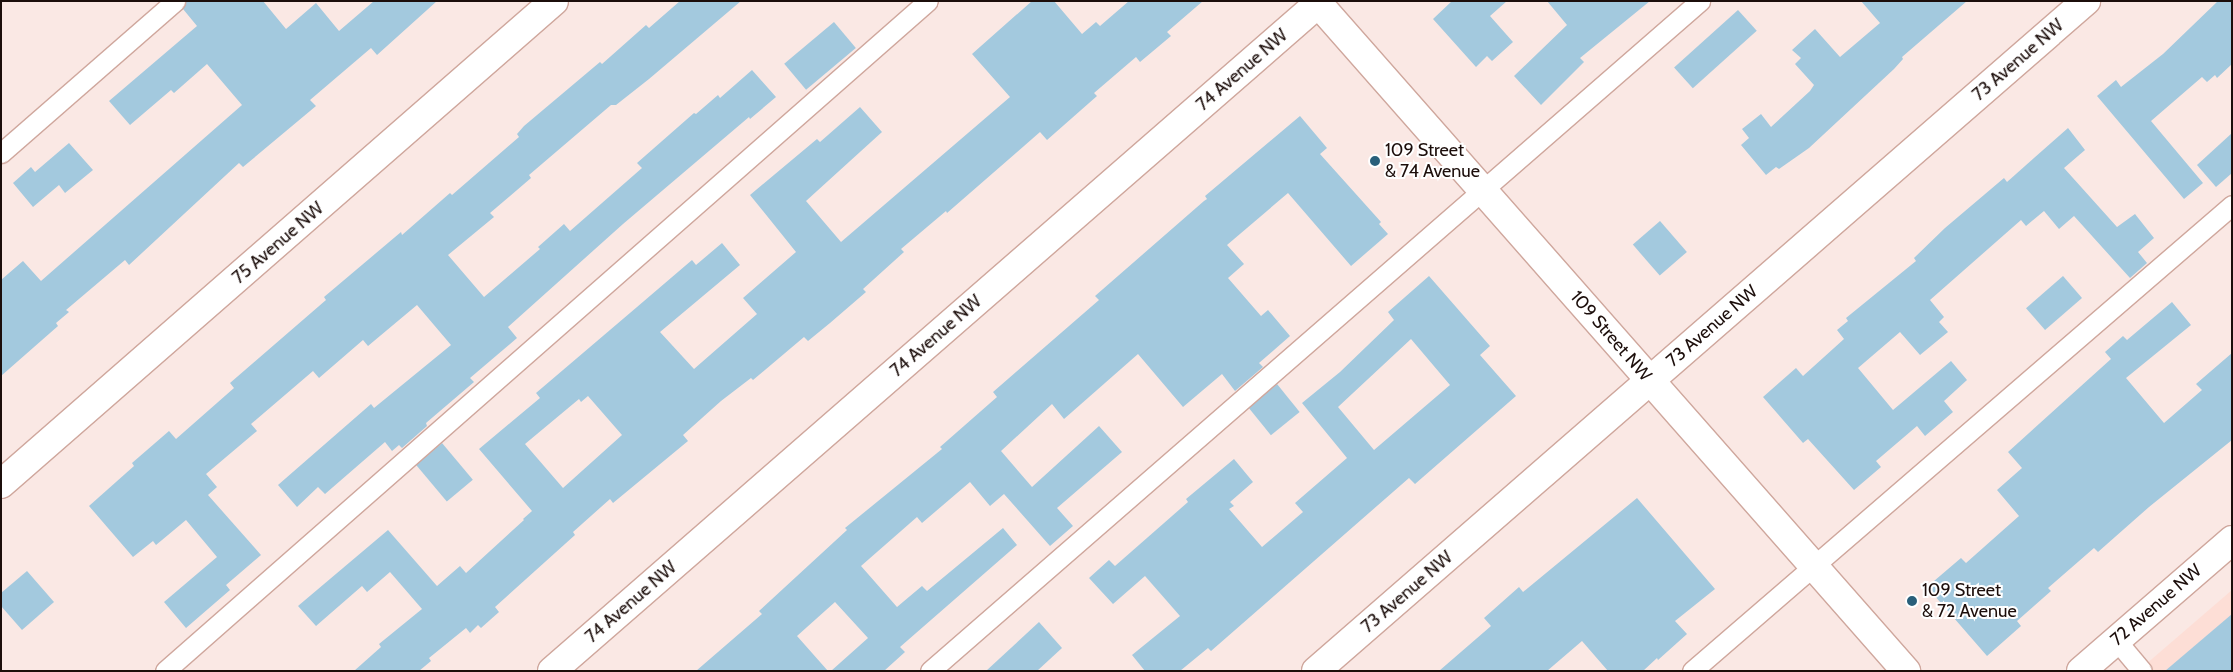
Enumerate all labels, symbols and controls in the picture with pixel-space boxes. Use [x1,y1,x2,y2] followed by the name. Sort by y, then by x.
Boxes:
[1968,15,2068,105] street label: 73 Avenue NW
[1192,25,1292,115] street label: 74 Avenue NW
[1385,140,1480,182] place label: 109 Street & 74 Avenue
[1369,155,1381,167] marker: 109 Street & 74 Avenue
[228,198,328,288] street label: 75 Avenue NW
[1662,281,1762,371] street label: 73 Avenue NW
[1566,286,1656,386] street label: 109 Street NW
[886,291,986,381] street label: 74 Avenue NW
[1357,547,1457,637] street label: 73 Avenue NW
[581,557,681,647] street label: 74 Avenue NW
[2106,560,2206,650] street label: 72 Avenue NW
[1922,580,2017,622] place label: 109 Street & 72 Avenue
[1906,595,1918,607] marker: 109 Street & 72 Avenue

